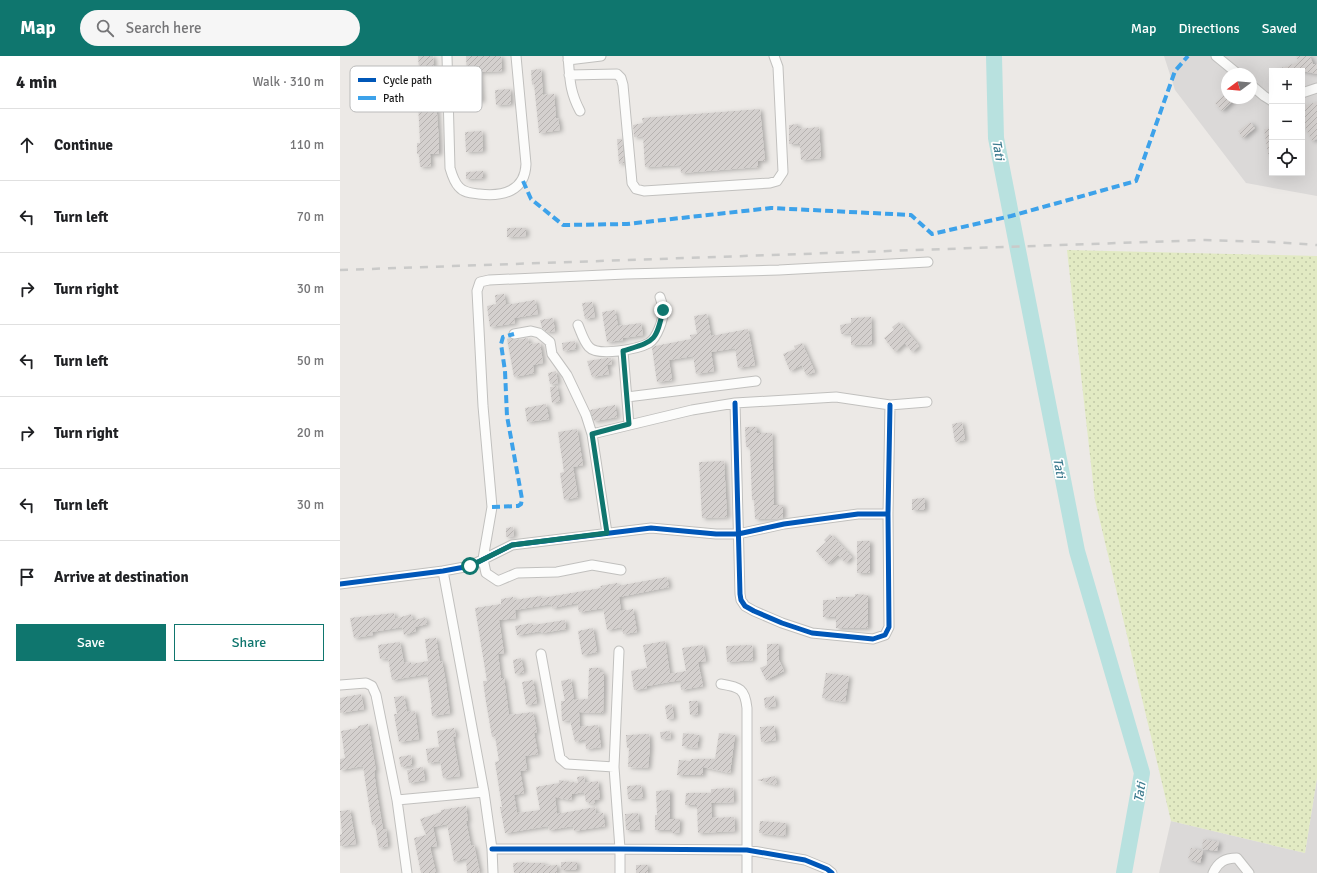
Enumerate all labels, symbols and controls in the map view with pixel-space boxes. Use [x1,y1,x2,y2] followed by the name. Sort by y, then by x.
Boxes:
[80,10,360,46] search box
[20,16,56,40] text: Map
[94,17,116,39] icon: search
[126,19,201,37] text: Search here
[1131,20,1157,37] text: Map
[1179,20,1240,37] text: Directions
[1262,20,1297,37] text: Saved
[350,66,482,112] legend
[1221,68,1257,104] north arrow
[1269,68,1305,176] map controls
[1269,68,1305,104] button: +
[16,72,57,93] text: 4 min
[253,74,324,90] text: Walk · 310 m
[383,74,432,87] text: Cycle path
[383,92,404,105] text: Path
[1269,104,1305,140] button: −
[16,134,38,156] icon: ahead
[54,136,113,154] text: Continue
[290,137,324,153] text: 110 m
[988,139,1008,163] water label: Tati
[1269,140,1305,176] button: locate
[16,206,38,228] icon: left
[54,208,108,226] text: Turn left
[297,209,324,225] text: 70 m
[16,278,38,300] icon: right
[54,280,119,298] text: Turn right
[297,281,324,297] text: 30 m
[654,301,672,319] route end
[16,350,38,372] icon: left
[54,352,108,370] text: Turn left
[297,353,324,369] text: 50 m
[16,422,38,444] icon: right
[54,424,119,442] text: Turn right
[297,425,324,441] text: 20 m
[1049,457,1069,481] water label: Tati
[16,494,38,516] icon: left
[54,496,108,514] text: Turn left
[297,497,324,513] text: 30 m
[461,557,479,575] route start
[16,566,38,588] icon: arrive
[54,568,189,586] text: Arrive at destination
[16,624,166,661] button: Save
[174,624,324,661] button: Share
[1130,779,1150,803] water label: Tati

